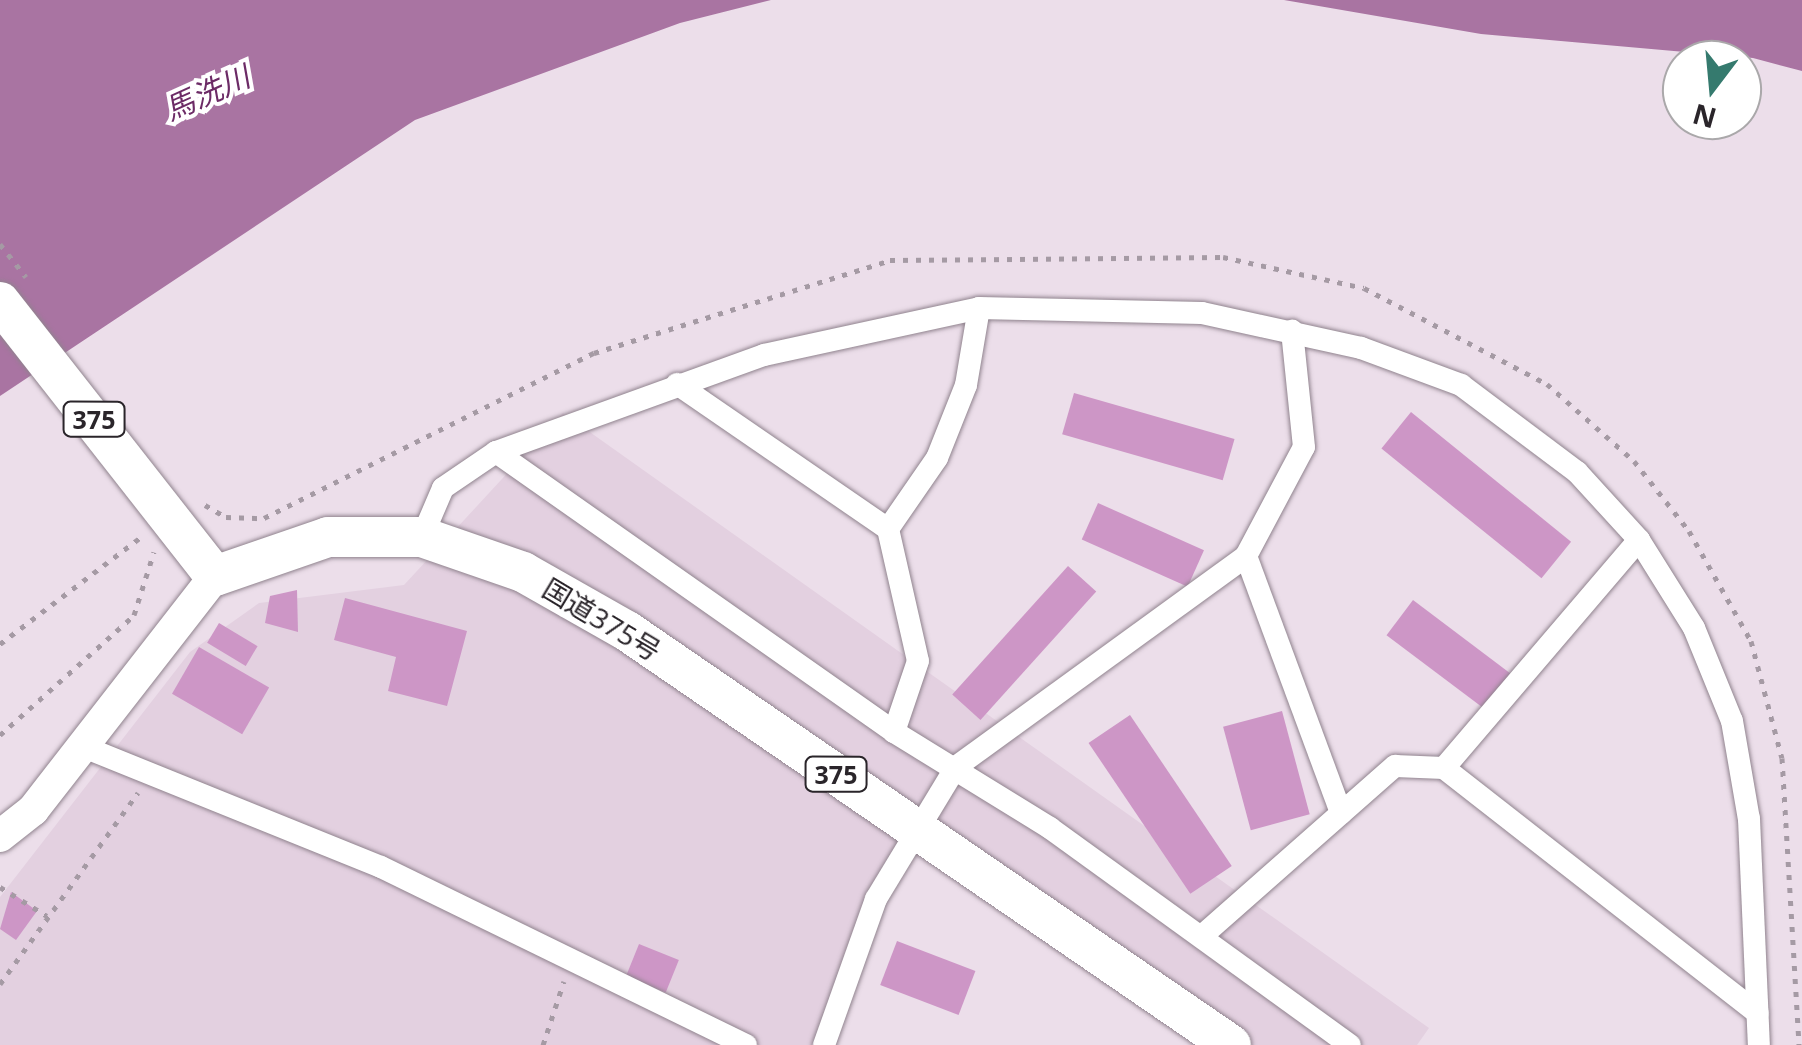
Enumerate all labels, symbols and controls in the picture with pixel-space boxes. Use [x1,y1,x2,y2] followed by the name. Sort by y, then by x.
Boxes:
[1662,40,1762,140] north arrow
[159,58,255,128] water label: 馬洗川
[1688,96,1720,138] text: N
[62,399,126,439] road number: 375
[537,571,667,667] street label: 国道375号
[804,754,868,794] road number: 375

